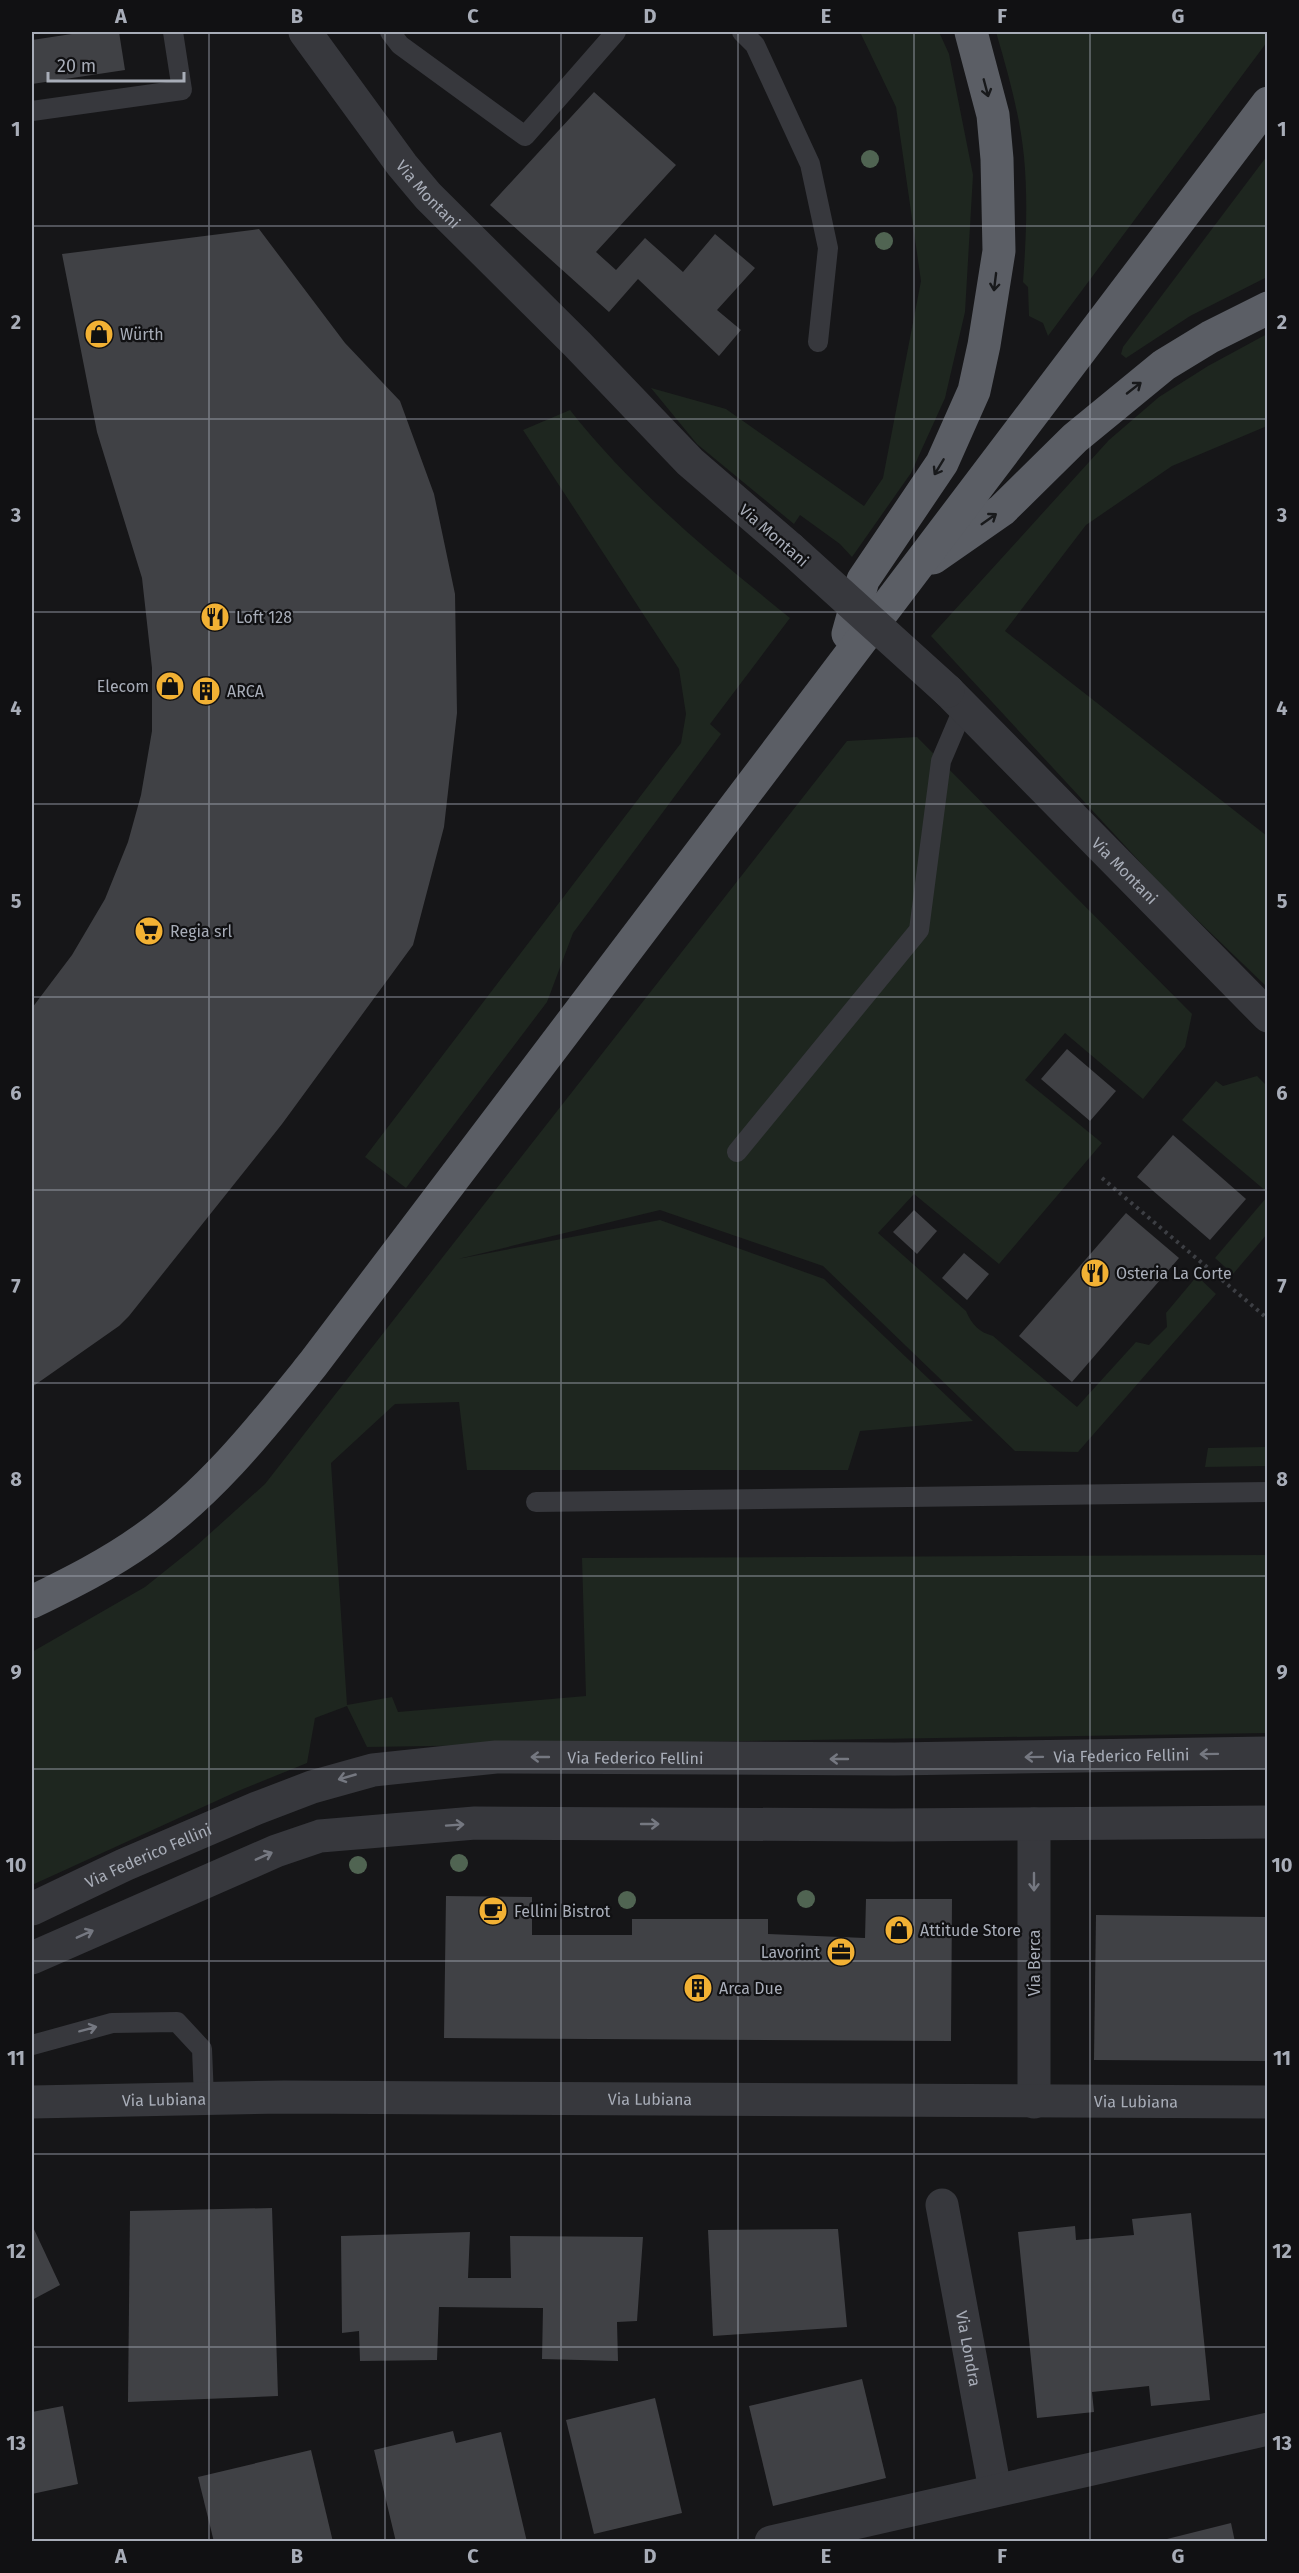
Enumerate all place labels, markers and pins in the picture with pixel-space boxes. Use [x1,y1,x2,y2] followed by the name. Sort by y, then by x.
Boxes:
[83,318,115,350] shop icon: Würth
[120,325,164,344] place label: Würth
[199,601,231,633] restaurant icon: Loft 128
[236,608,292,627] place label: Loft 128
[154,670,186,702] shop icon: Elecom
[190,675,222,707] building icon: ARCA
[97,677,149,696] place label: Elecom
[227,682,265,701] place label: ARCA
[133,915,165,947] supermarket icon: Regia srl
[170,922,233,941] place label: Regia srl
[1079,1257,1111,1289] restaurant icon: Osteria La Corte
[1116,1264,1232,1283] place label: Osteria La Corte
[477,1895,509,1927] cafe icon: Fellini Bistrot
[514,1902,611,1921] place label: Fellini Bistrot
[883,1914,915,1946] shop icon: Attitude Store
[920,1921,1021,1940] place label: Attitude Store
[825,1936,857,1968] office icon: Lavorint
[761,1943,820,1962] place label: Lavorint
[682,1972,714,2004] building icon: Arca Due
[719,1979,783,1998] place label: Arca Due

